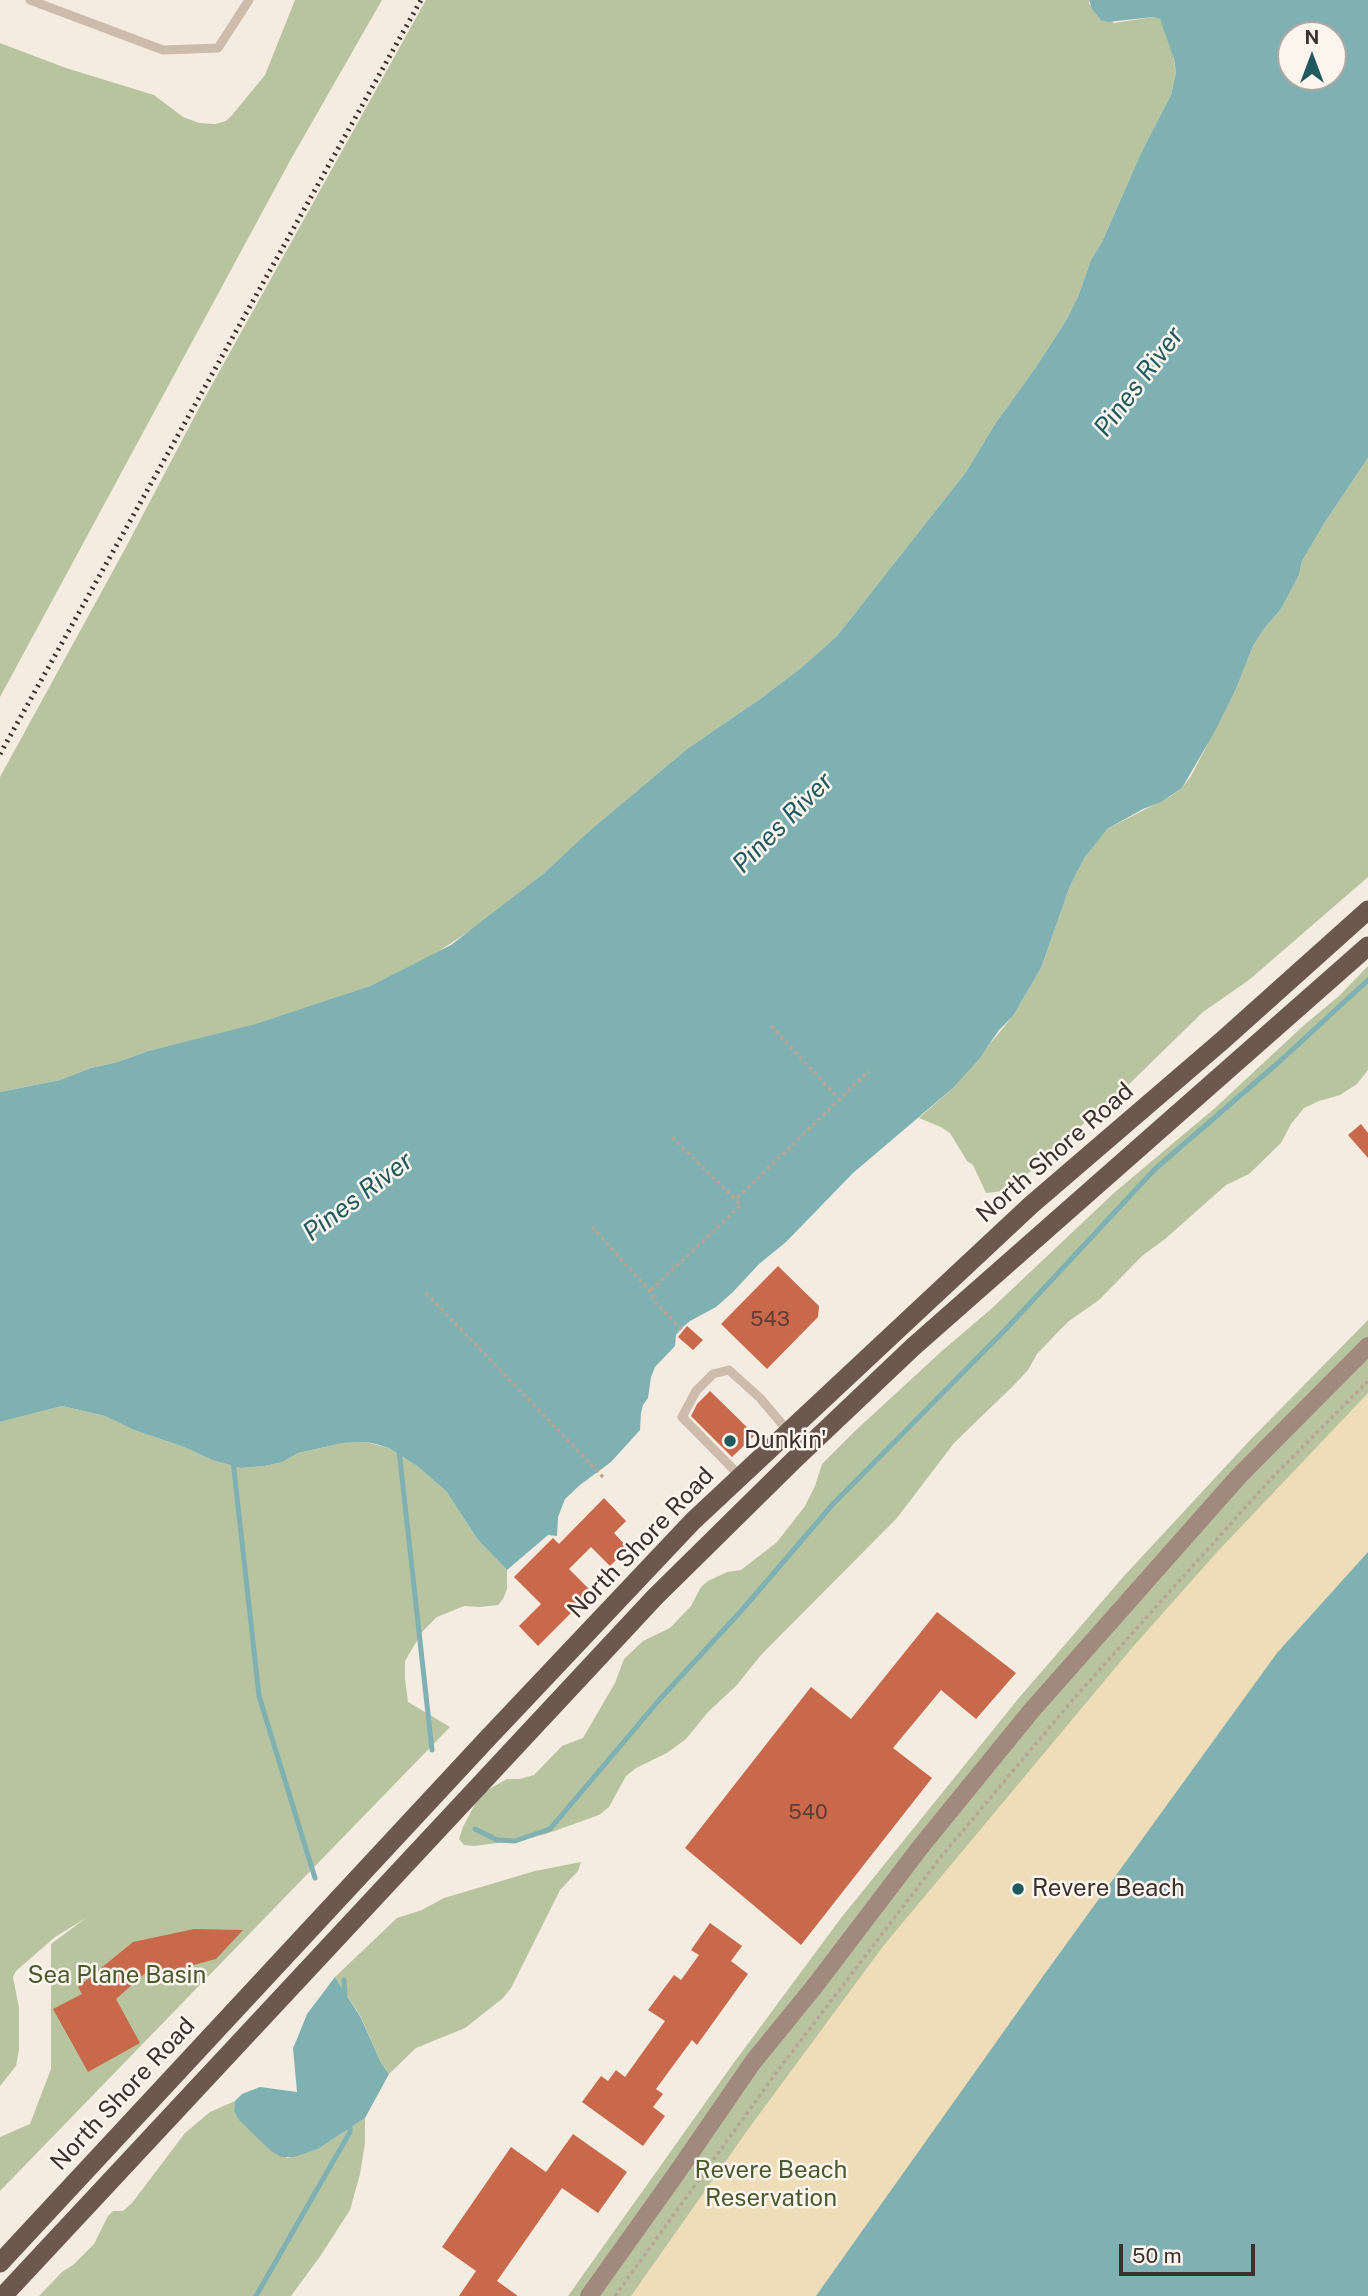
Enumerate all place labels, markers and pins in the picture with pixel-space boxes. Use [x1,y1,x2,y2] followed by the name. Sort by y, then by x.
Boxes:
[744,1427,827,1455] place label: Dunkin'
[722,1433,738,1449] marker: Dunkin'
[1032,1875,1185,1903] place label: Revere Beach
[1010,1881,1026,1897] marker: Revere Beach

